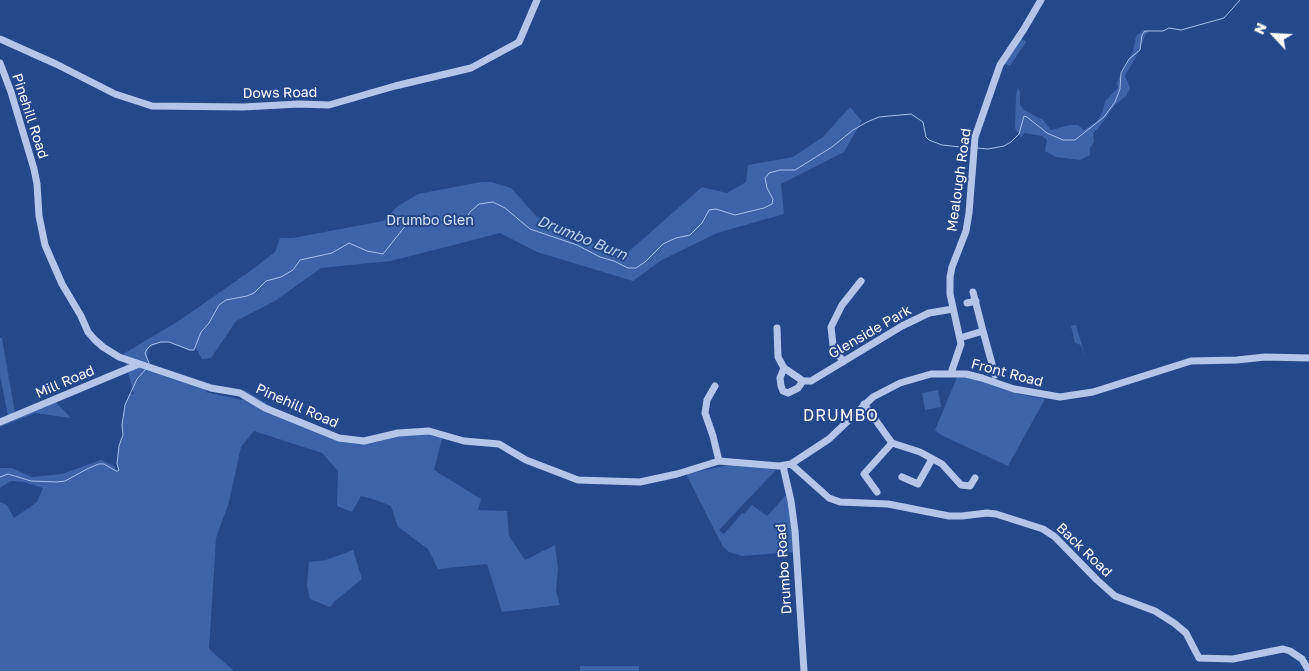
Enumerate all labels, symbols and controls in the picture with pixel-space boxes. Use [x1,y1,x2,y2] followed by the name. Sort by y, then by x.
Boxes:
[1249,10,1299,60] north arrow
[1250,20,1270,37] text: N
[8,71,52,161] street label: Pinehill Road
[243,84,317,102] street label: Dows Road
[943,127,975,233] street label: Mealough Road
[535,212,629,264] water label: Drumbo Burn
[386,213,474,229] park label: Drumbo Glen
[826,302,914,362] street label: Glenside Park
[969,355,1045,391] street label: Front Road
[33,362,97,402] street label: Mill Road
[253,380,341,432] street label: Pinehill Road
[802,406,880,426] district label: DRUMBO
[1053,519,1115,581] street label: Back Road
[772,523,796,615] street label: Drumbo Road

